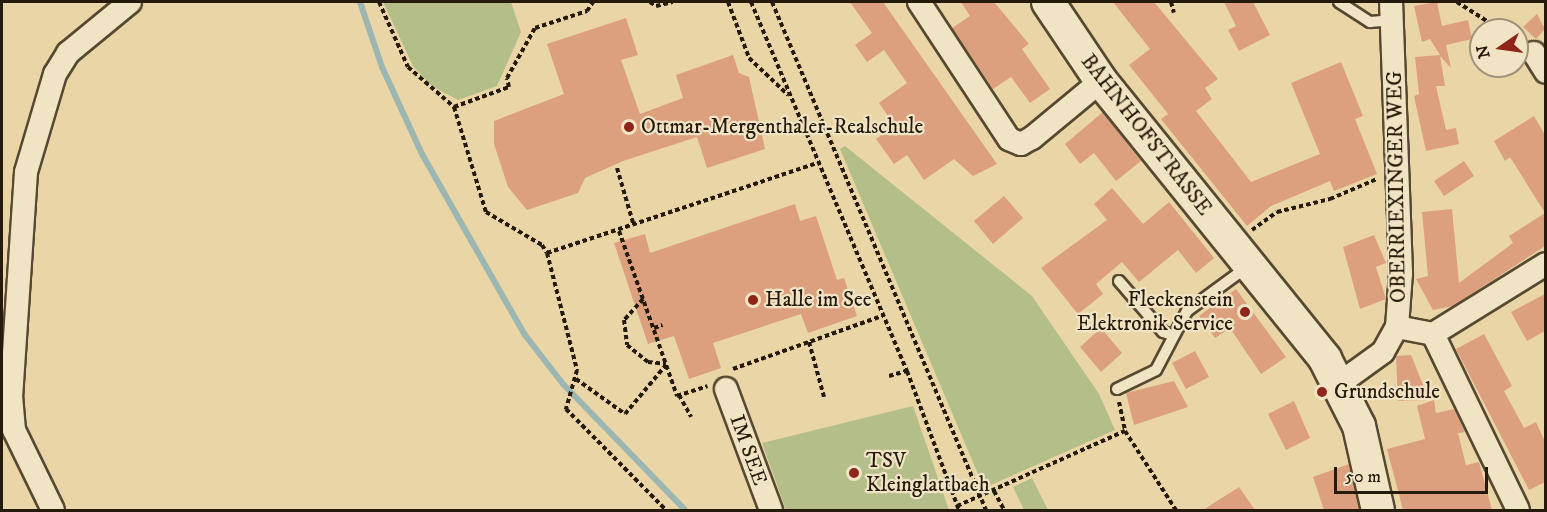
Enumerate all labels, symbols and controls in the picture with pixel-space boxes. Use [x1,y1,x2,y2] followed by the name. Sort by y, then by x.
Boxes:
[1469,18,1529,78] north arrow
[1472,43,1495,60] text: N
[1075,49,1217,221] street label: BAHNHOFSTRASSE
[1382,71,1412,303] street label: OBERRIEXINGER WEG
[641,114,923,140] place label: Ottmar-Mergenthaler-Realschule
[622,120,636,134] marker: Ottmar-Mergenthaler-Realschule
[765,287,871,313] place label: Halle im See
[1077,287,1233,337] place label: Fleckenstein Elektronik Service
[746,293,760,307] marker: Halle im See
[1238,305,1252,319] marker: Fleckenstein Elektronik Service
[1334,379,1440,405] place label: Grundschule
[1315,385,1329,399] marker: Grundschule
[724,411,772,489] street label: IM SEE
[866,448,990,498] place label: TSV Kleinglattbach
[1337,455,1492,493] scale bar
[847,466,861,480] marker: TSV Kleinglattbach
[1345,466,1381,488] text: 50 m

